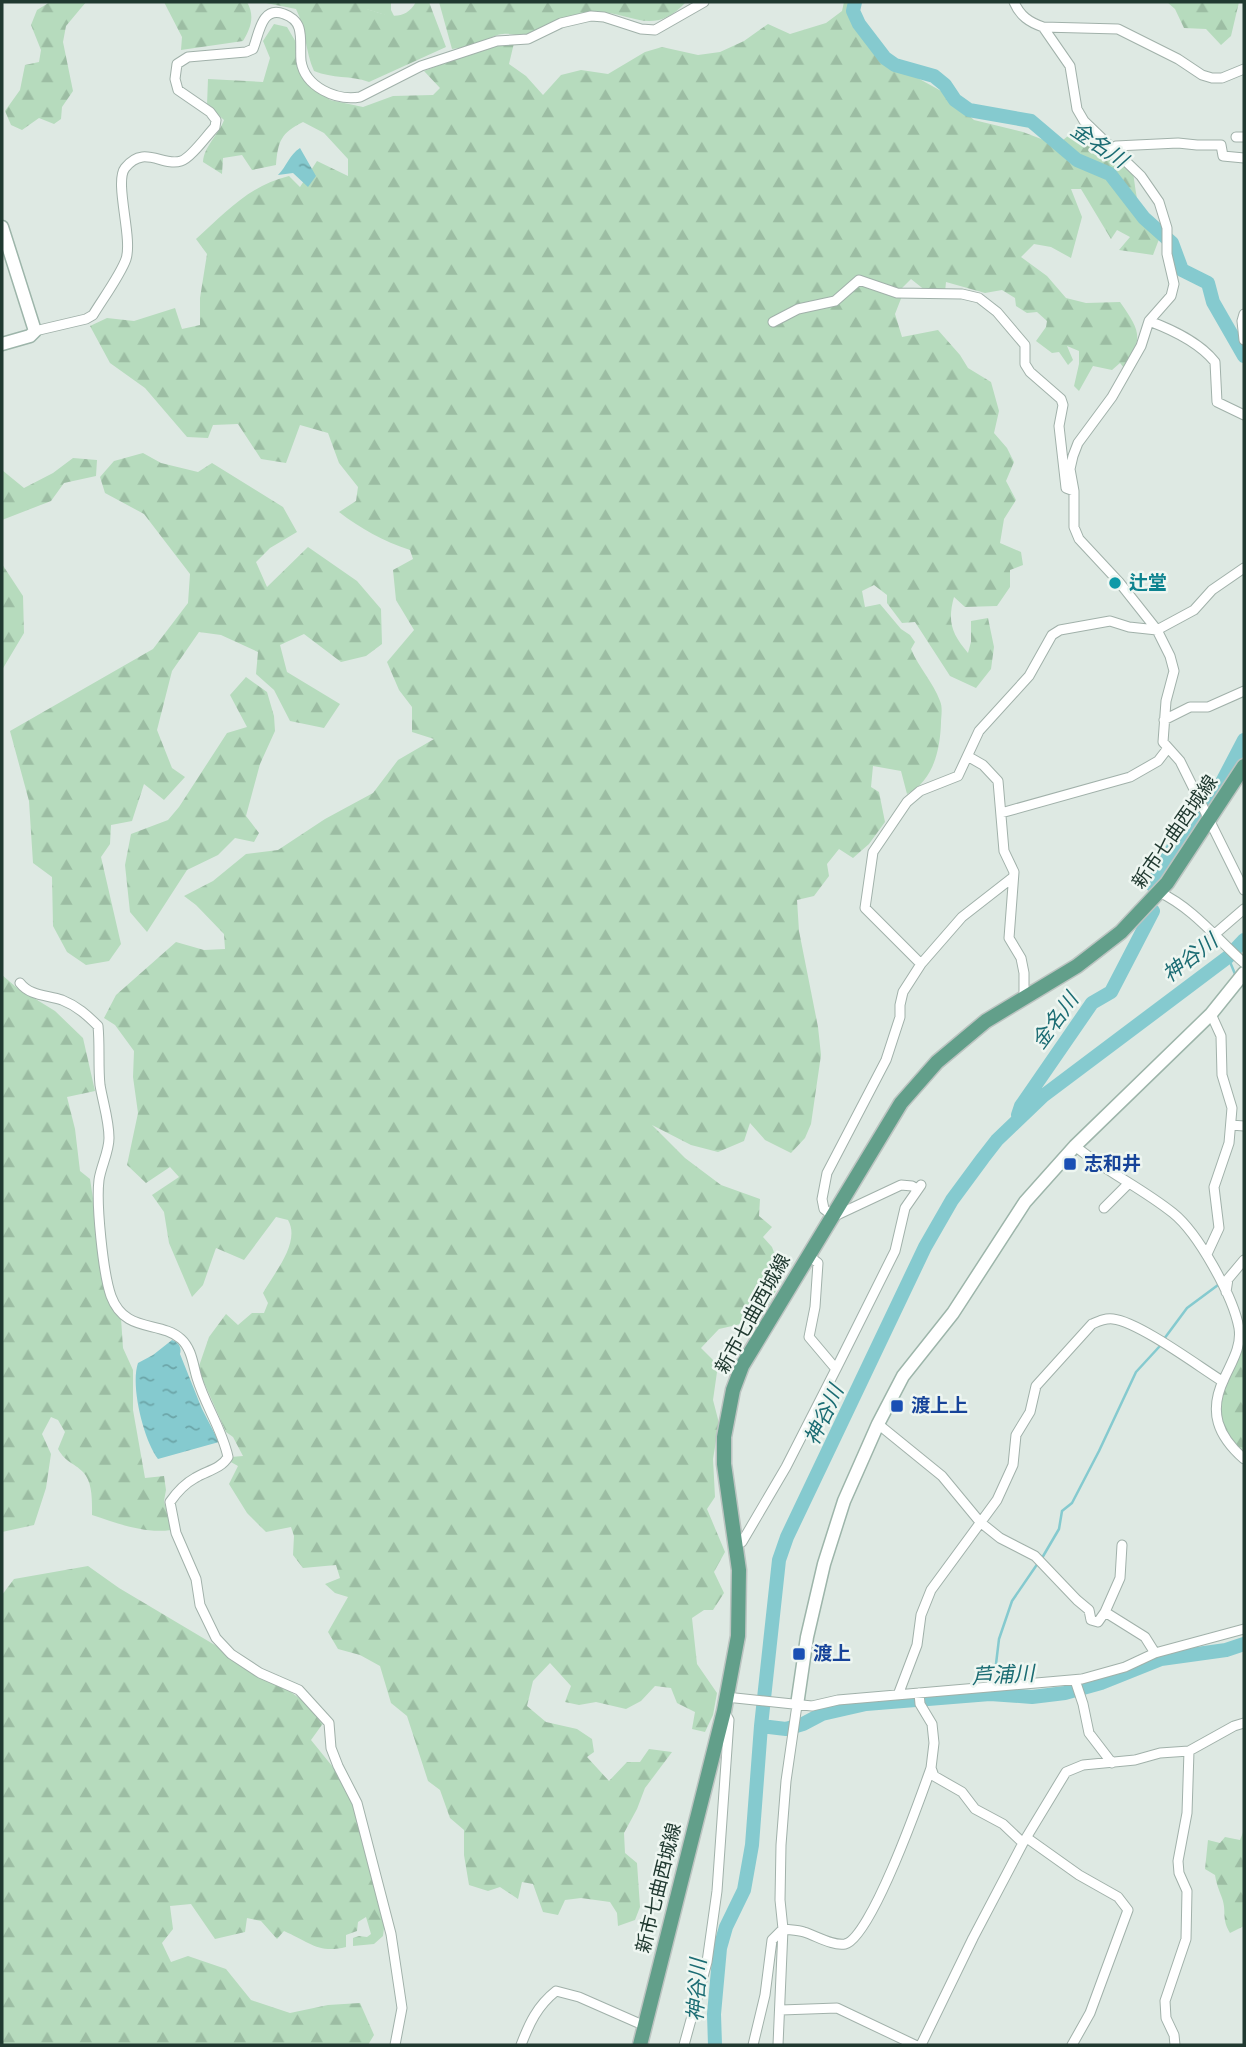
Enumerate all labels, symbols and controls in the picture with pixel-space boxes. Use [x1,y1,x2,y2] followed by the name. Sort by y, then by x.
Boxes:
[1065,116,1135,175] water label: 金名川
[1129,570,1167,596] place label: 辻堂
[1107,575,1123,591] marker: 辻堂
[1126,770,1224,894] street label: 新市七曲西城線
[1157,926,1225,988] water label: 神谷川
[1025,986,1086,1055] water label: 金名川
[1084,1151,1141,1177] place label: 志和井
[1062,1156,1078,1172] marker: 志和井
[709,1250,797,1378] street label: 新市七曲西城線
[798,1379,851,1449] water label: 神谷川
[911,1393,968,1419] place label: 渡上上
[889,1398,905,1414] marker: 渡上上
[813,1641,851,1667] place label: 渡上
[791,1646,807,1662] marker: 渡上
[971,1659,1037,1691] water label: 芦浦川
[630,1820,688,1956] street label: 新市七曲西城線
[681,1956,713,2022] water label: 神谷川

